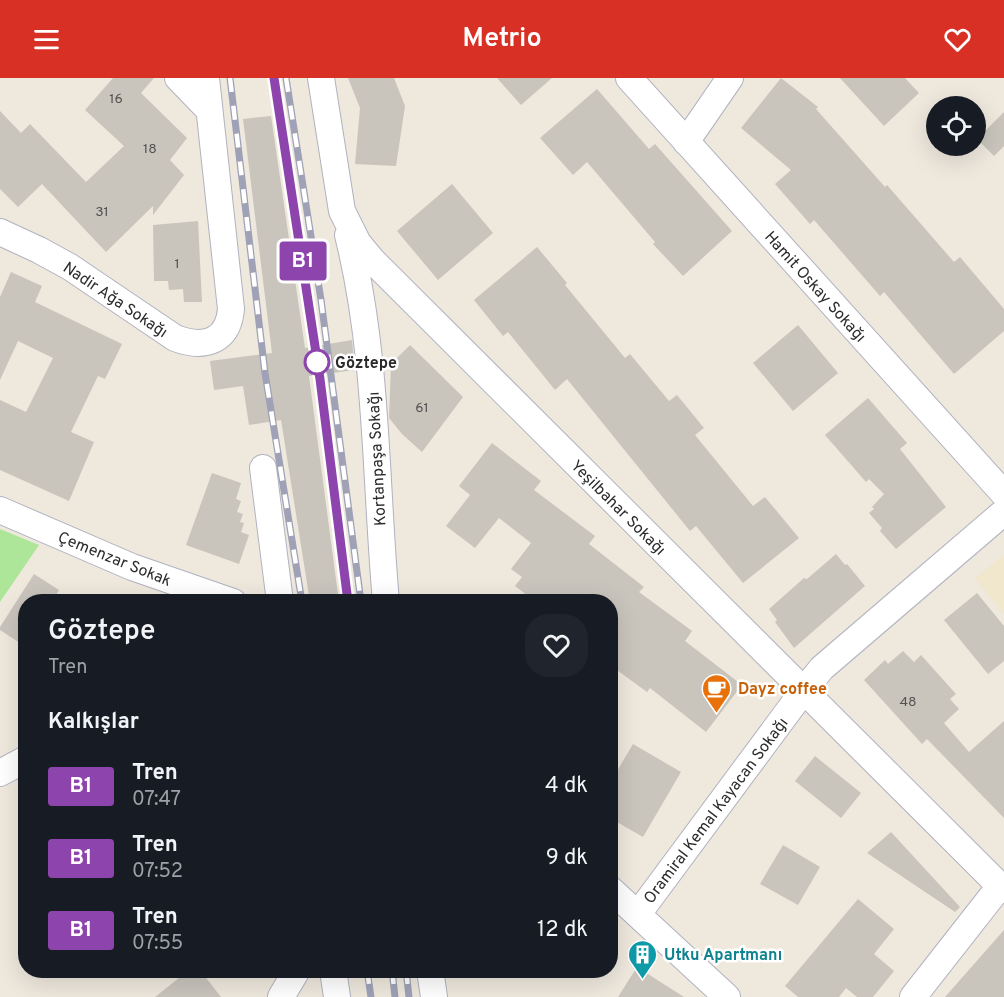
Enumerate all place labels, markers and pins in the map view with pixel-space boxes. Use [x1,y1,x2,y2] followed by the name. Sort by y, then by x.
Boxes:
[304,349,330,375] marker: Göztepe
[335,354,397,374] place label: Göztepe
[701,672,733,714] cafe icon: Dayz coffee
[738,680,827,700] place label: Dayz coffee
[627,938,659,980] building icon: Utku Apartmanı
[664,946,782,966] place label: Utku Apartmanı

